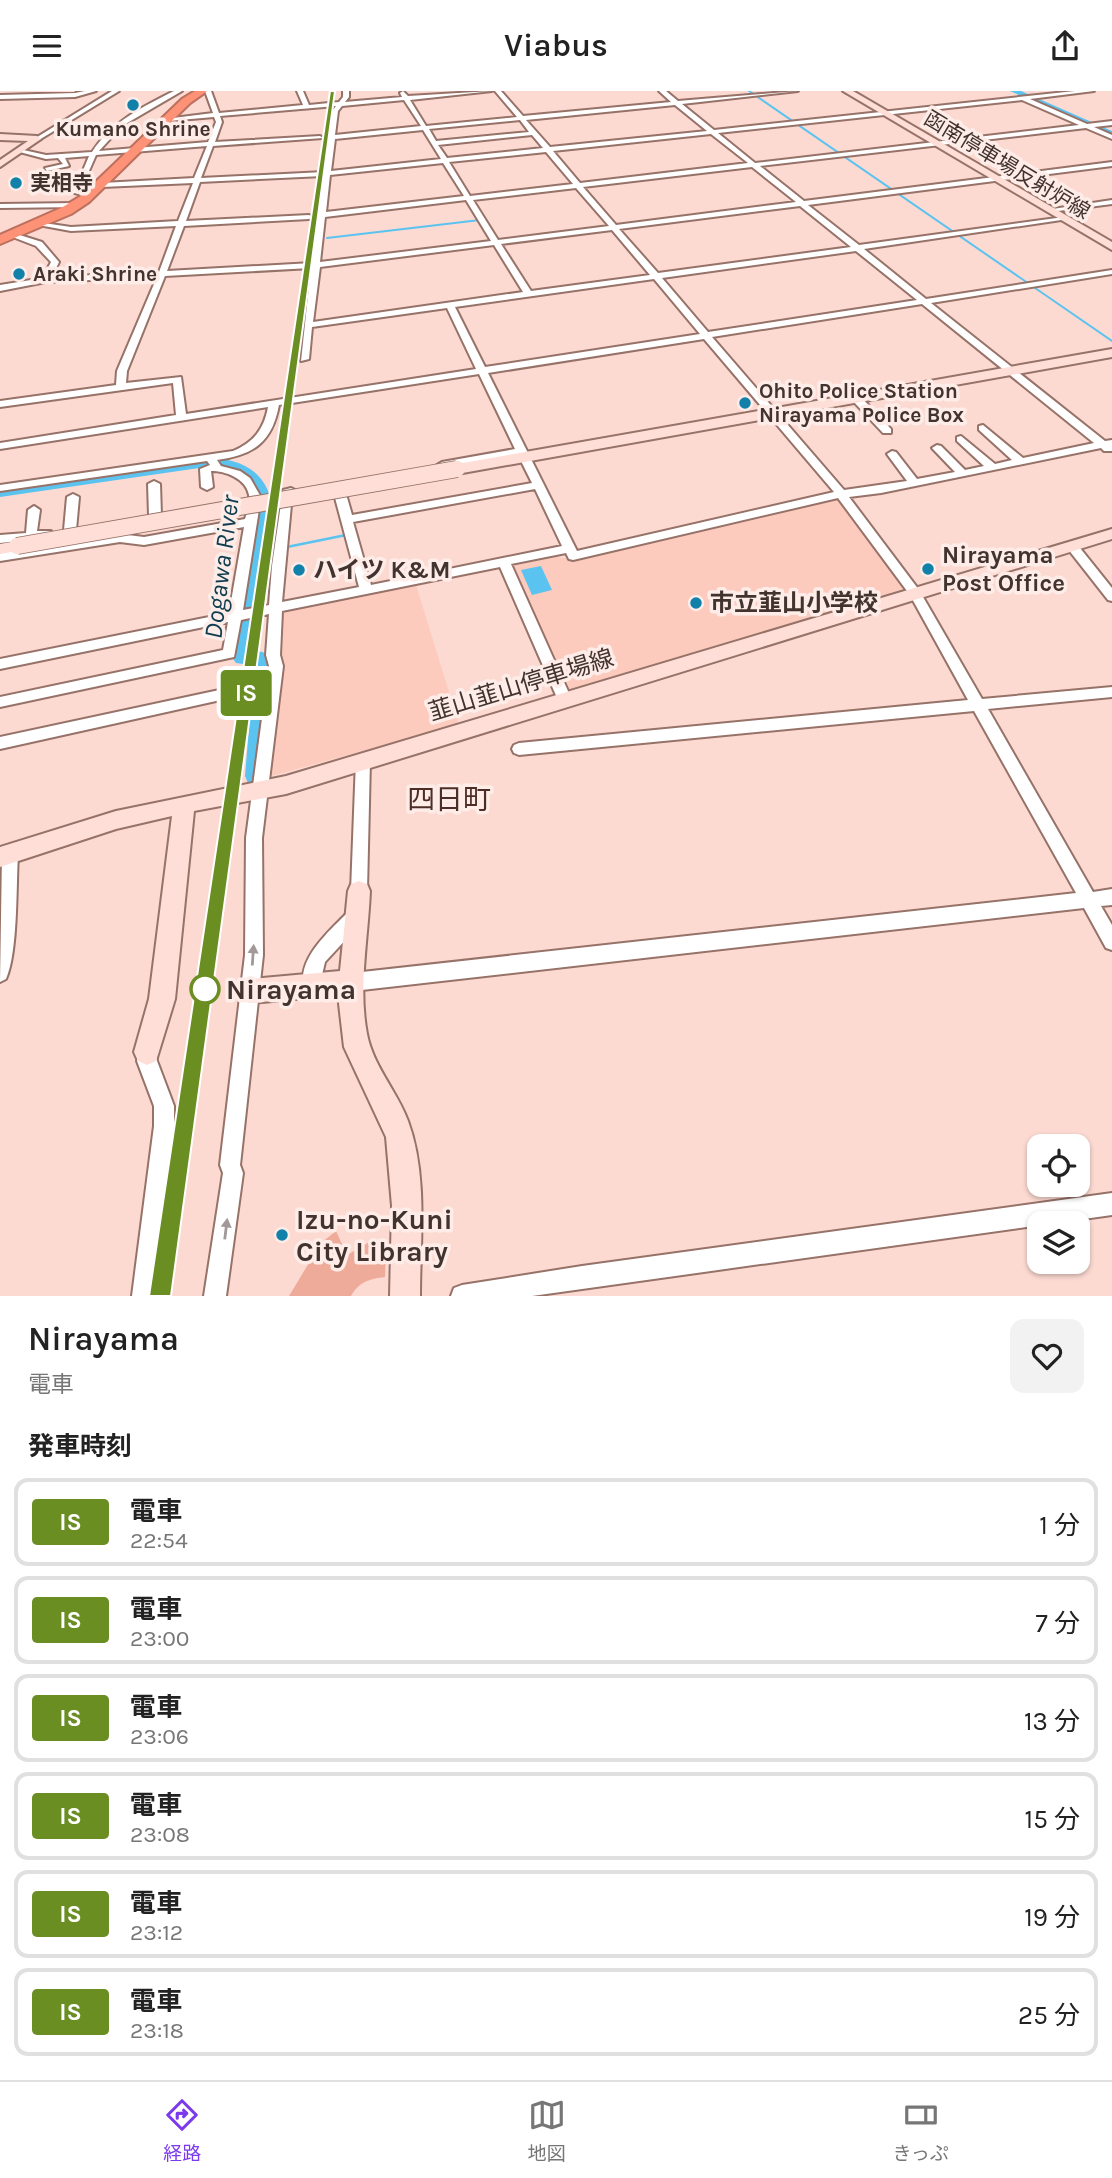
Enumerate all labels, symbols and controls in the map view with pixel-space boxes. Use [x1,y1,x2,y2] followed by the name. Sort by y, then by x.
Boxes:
[28,27,66,65] icon: menu
[504,27,608,64] text: Viabus
[1046,27,1084,65] icon: share
[125,97,141,113] marker: Kumano Shrine
[920,106,1094,224] street label: 函南停車場反射炉線
[55,117,211,141] place label: Kumano Shrine
[30,171,93,195] place label: 実相寺
[8,175,24,191] marker: 実相寺
[33,262,157,286] place label: Araki Shrine
[11,266,27,282] marker: Araki Shrine
[759,379,964,427] place label: Ohito Police Station Nirayama Police Box
[737,395,753,411] marker: Ohito Police Station Nirayama Police Box
[197,493,246,641] water label: Dogawa River
[942,541,1065,597] place label: Nirayama Post Office
[313,556,450,584] place label: ハイツ K&M
[920,561,936,577] marker: Nirayama Post Office
[291,562,307,578] marker: ハイツ K&M
[710,589,878,617] place label: 市立韮山小学校
[688,595,704,611] marker: 市立韮山小学校
[425,644,617,726] street label: 韮山韮山停車場線
[215,670,278,716] line badge: IS
[235,679,257,707] text: IS
[407,783,491,816] district label: 四日町
[248,943,259,965] one-way arrow
[226,973,356,1006] place label: Nirayama
[190,974,220,1004] marker: Nirayama
[1027,1134,1090,1274] map controls
[1027,1134,1090,1197] button: locate
[296,1203,453,1268] place label: Izu-no-Kuni City Library
[1027,1211,1090,1274] button: layers
[220,1218,231,1240] one-way arrow
[274,1227,290,1243] marker: Izu-no-Kuni City Library
[1010,1319,1084,1393] button: heart
[28,1320,179,1358] text: Nirayama
[28,1371,74,1398] text: 電車
[28,1431,132,1462] text: 発車時刻
[130,1496,182,1527] text: 電車
[59,1508,82,1536] text: IS
[1039,1510,1080,1541] text: 1 分
[130,1527,188,1554] text: 22:54
[130,1594,182,1625] text: 電車
[59,1606,82,1634] text: IS
[1036,1608,1080,1639] text: 7 分
[130,1625,190,1652] text: 23:00
[130,1692,182,1723] text: 電車
[59,1704,82,1732] text: IS
[1024,1706,1080,1737] text: 13 分
[130,1723,189,1750] text: 23:06
[130,1790,182,1821] text: 電車
[59,1802,82,1830] text: IS
[1025,1804,1080,1835] text: 15 分
[130,1821,190,1848] text: 23:08
[130,1888,182,1919] text: 電車
[59,1900,82,1928] text: IS
[1024,1902,1080,1933] text: 19 分
[130,1919,183,1946] text: 23:12
[130,1986,182,2017] text: 電車
[59,1998,82,2026] text: IS
[1018,2000,1080,2031] text: 25 分
[130,2017,184,2044] text: 23:18
[163,2096,201,2165] tab: 経路
[528,2096,566,2165] tab: 地図
[892,2096,949,2165] tab: きっぷ

